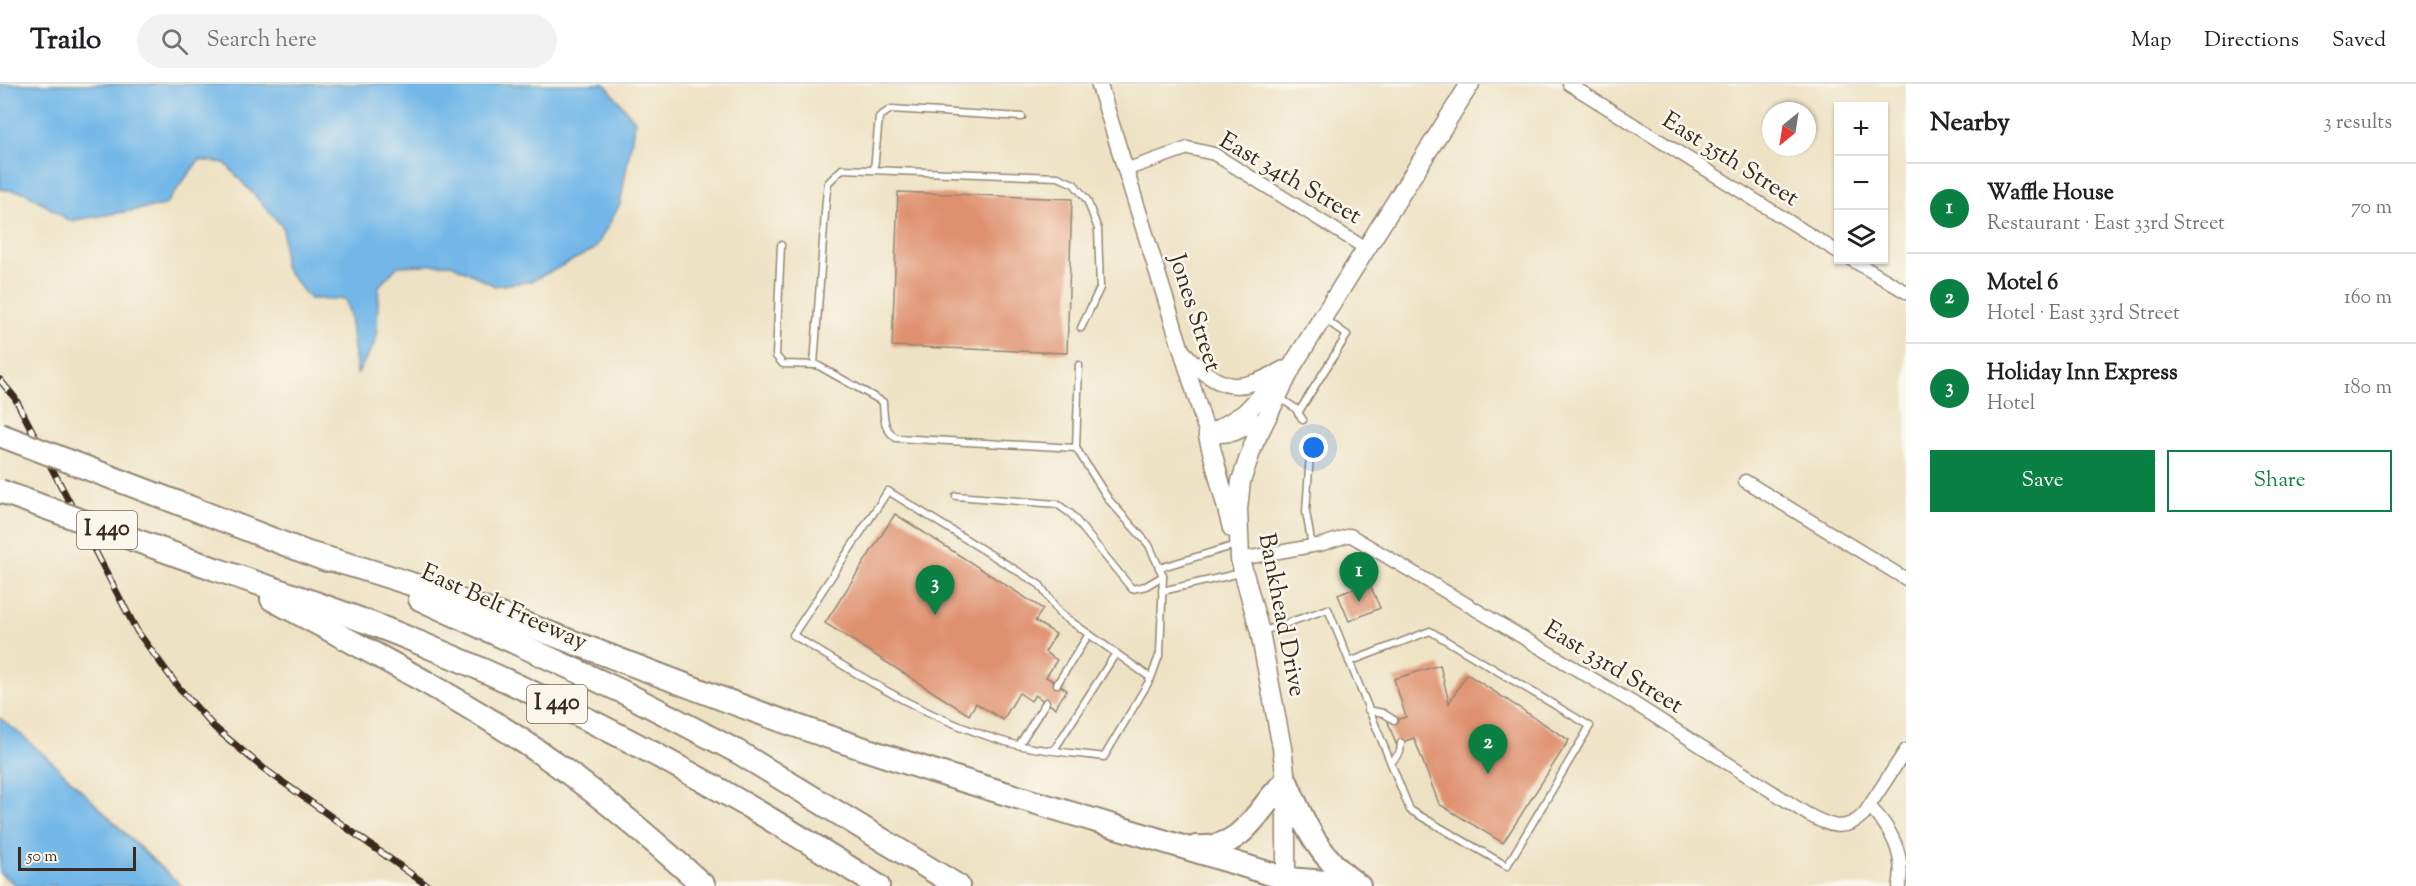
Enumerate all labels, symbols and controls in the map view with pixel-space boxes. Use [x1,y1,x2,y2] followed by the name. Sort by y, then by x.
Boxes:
[137,14,557,68] search box
[30,21,101,61] text: Trailo
[158,25,191,58] icon: search
[206,25,317,57] text: Search here
[2131,26,2171,56] text: Map
[2204,26,2299,56] text: Directions
[2332,26,2386,56] text: Saved
[1762,102,1816,156] north arrow
[1834,102,1888,264] map controls
[1834,102,1888,156] button: +
[1655,104,1805,216] street label: East 35th Street
[1930,105,2010,142] text: Nearby
[2323,109,2392,138] text: 3 results
[1213,124,1367,234] street label: East 34th Street
[1834,156,1888,210] button: −
[1987,178,2114,210] text: Waffle House
[1946,194,1953,223] text: 1
[2351,194,2392,223] text: 70 m
[1834,210,1888,264] button: layers
[1987,210,2225,239] text: Restaurant · East 33rd Street
[1158,248,1229,376] street label: Jones Street
[1987,268,2058,300] text: Motel 6
[1945,284,1954,313] text: 2
[2344,284,2392,313] text: 160 m
[1987,300,2180,329] text: Hotel · East 33rd Street
[1987,358,2178,390] text: Holiday Inn Express
[1945,374,1954,403] text: 3
[2344,374,2392,403] text: 180 m
[1987,390,2035,419] text: Hotel
[1299,433,1328,462] your location
[1930,450,2155,512] button: Save
[2167,450,2392,512] button: Share
[77,511,137,549] road number: I 440
[1249,530,1313,700] street label: Bankhead Drive
[1340,552,1378,602] pin: 1
[415,556,593,660] street label: East Belt Freeway
[916,566,954,615] pin: 3
[1537,613,1689,723] street label: East 33rd Street
[527,685,587,723] road number: I 440
[1468,724,1508,774] pin: 2
[18,844,136,872] scale bar
[27,846,58,869] text: 50 m

